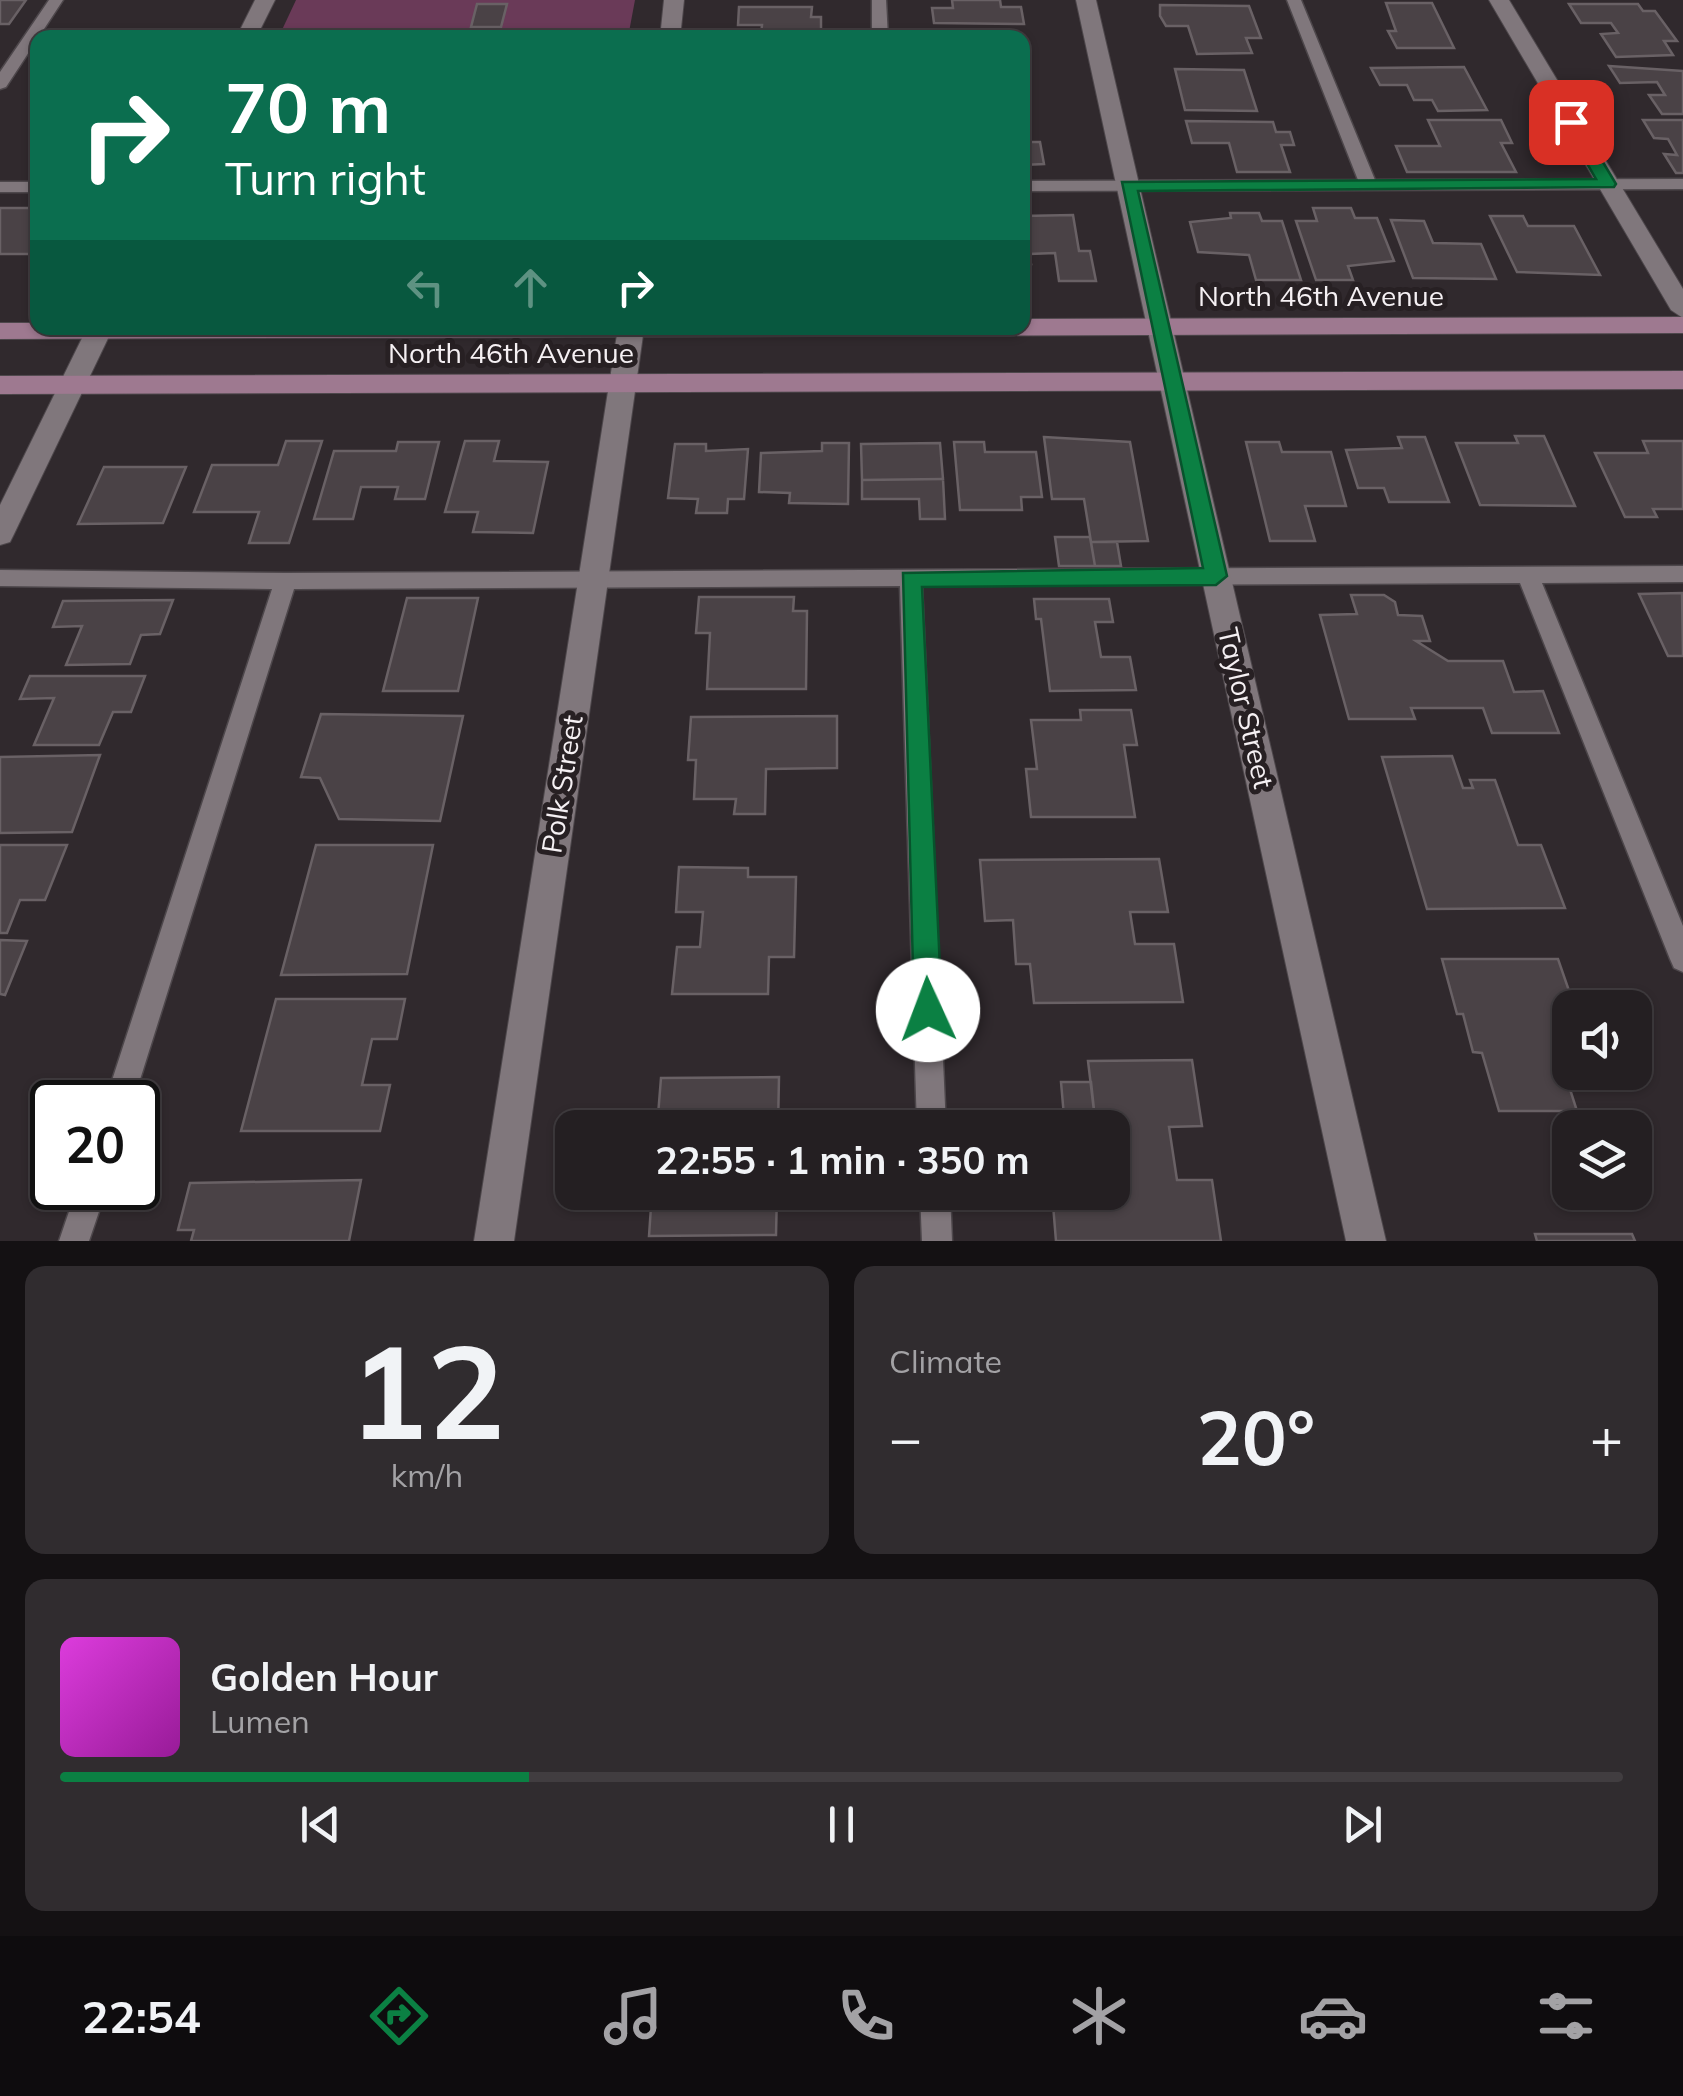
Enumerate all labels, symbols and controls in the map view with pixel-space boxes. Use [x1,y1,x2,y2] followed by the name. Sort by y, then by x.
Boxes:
[225,63,391,151] text: 70 m
[60,70,190,200] icon: right
[1529,80,1614,165] pin
[1544,95,1599,150] icon: arrive
[225,150,426,206] text: Turn right
[398,260,453,315] icon: left
[503,260,558,315] icon: ahead
[608,260,663,315] icon: right
[1198,278,1444,313] street label: North 46th Avenue
[388,335,634,370] street label: North 46th Avenue
[1211,624,1282,792] street label: Taylor Street
[533,712,590,856] street label: Polk Street
[876,958,980,1062] position arrow
[1552,990,1652,1210] map controls
[1552,990,1652,1090] button: sound
[30,1080,160,1210] speed limit sign: 20
[1552,1110,1652,1210] button: layers
[655,1136,1030,1184] text: 22:55 · 1 min · 350 m
[349,1308,505,1472] text: 12
[889,1341,1002,1381] text: Climate
[1197,1390,1315,1484] text: 20°
[889,1403,922,1472] text: −
[1590,1403,1623,1472] text: +
[391,1455,463,1495] text: km/h
[210,1653,438,1701] text: Golden Hour
[210,1701,310,1741] text: Lumen
[293,1797,348,1852] icon: previous
[814,1797,869,1852] icon: pause
[1335,1797,1390,1852] icon: next
[364,1981,434,2051] icon: directions
[598,1981,668,2051] icon: music
[831,1981,901,2051] icon: phone
[1064,1981,1134,2051] icon: climate
[1298,1981,1368,2051] icon: car
[1531,1981,1601,2051] icon: filters
[82,1988,201,2044] text: 22:54

